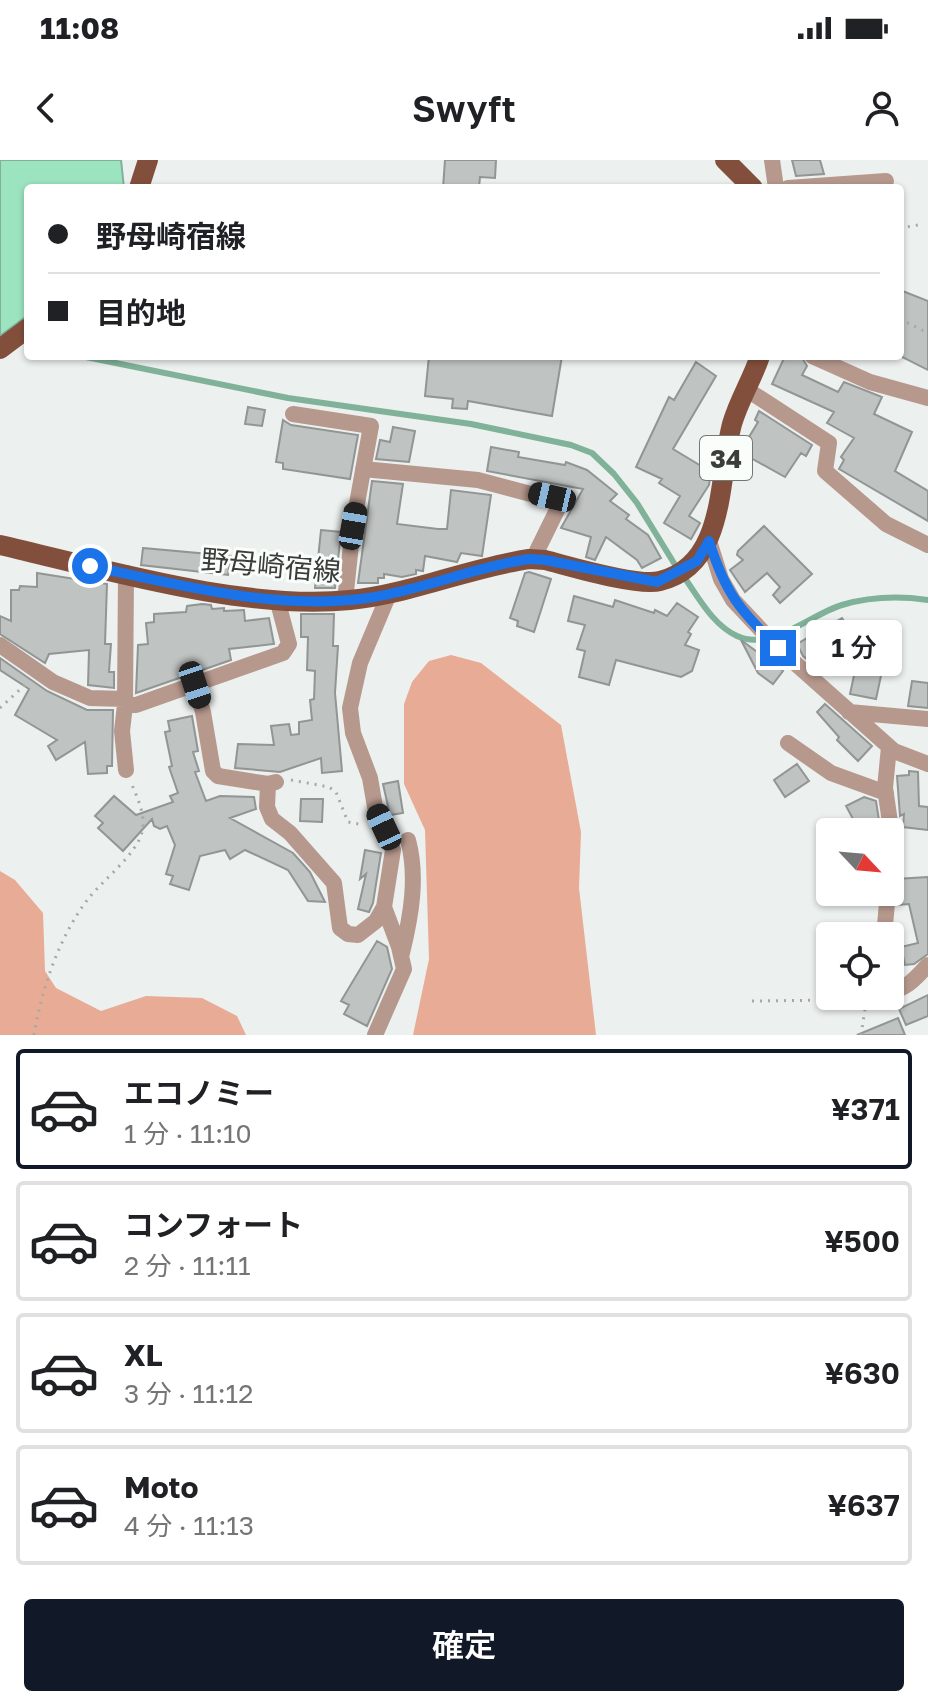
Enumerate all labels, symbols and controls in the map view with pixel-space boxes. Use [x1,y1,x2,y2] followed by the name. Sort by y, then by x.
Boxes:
[40,10,119,46] text: 11:08
[24,86,68,130] icon: back
[860,86,904,130] icon: person
[412,87,516,130] text: Swyft
[96,218,246,254] text: 野母崎宿線
[96,295,186,331] text: 目的地
[700,436,752,480] road number: 34
[526,480,578,514] car
[337,500,369,552] car
[200,542,342,588] street label: 野母崎宿線
[72,548,108,584] route start
[806,620,902,676] callout: 1 分
[760,630,796,666] route end
[831,632,877,663] text: 1 分
[176,658,214,712] car
[363,800,405,854] car
[816,818,904,906] north arrow
[816,818,904,1010] map controls
[816,922,904,1010] button: locate
[28,1073,100,1145] icon: car
[124,1075,274,1111] text: エコノミー
[831,1091,900,1127] text: ¥371
[124,1118,252,1149] text: 1 分 · 11:10
[28,1205,100,1277] icon: car
[124,1207,303,1243] text: コンフォート
[824,1223,900,1259] text: ¥500
[124,1250,251,1281] text: 2 分 · 11:11
[28,1337,100,1409] icon: car
[124,1337,163,1373] text: XL
[824,1355,900,1391] text: ¥630
[124,1378,253,1409] text: 3 分 · 11:12
[28,1469,100,1541] icon: car
[124,1469,199,1505] text: Moto
[827,1487,900,1523] text: ¥637
[124,1510,254,1541] text: 4 分 · 11:13
[24,1599,904,1691] button: 確定

